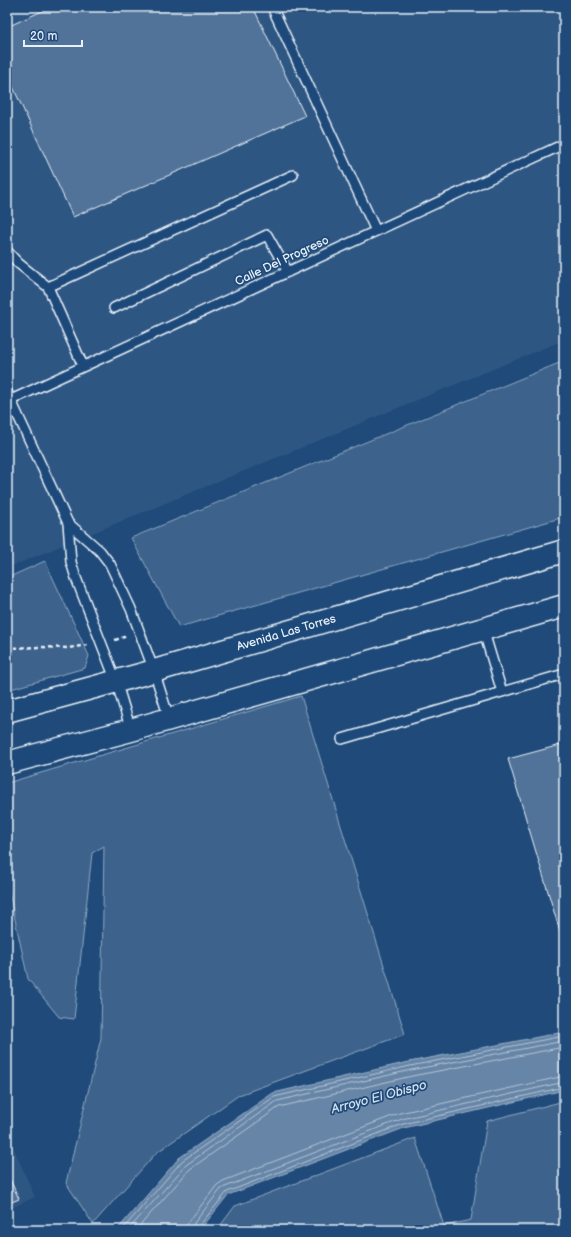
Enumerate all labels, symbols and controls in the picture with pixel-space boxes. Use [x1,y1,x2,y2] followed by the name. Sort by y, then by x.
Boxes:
[24,22,82,48] scale bar
[30,29,57,44] text: 20 m
[233,233,332,289] street label: Calle Del Progreso
[235,611,338,654] street label: Avenida Las Torres
[329,1076,429,1118] water label: Arroyo El Obispo

